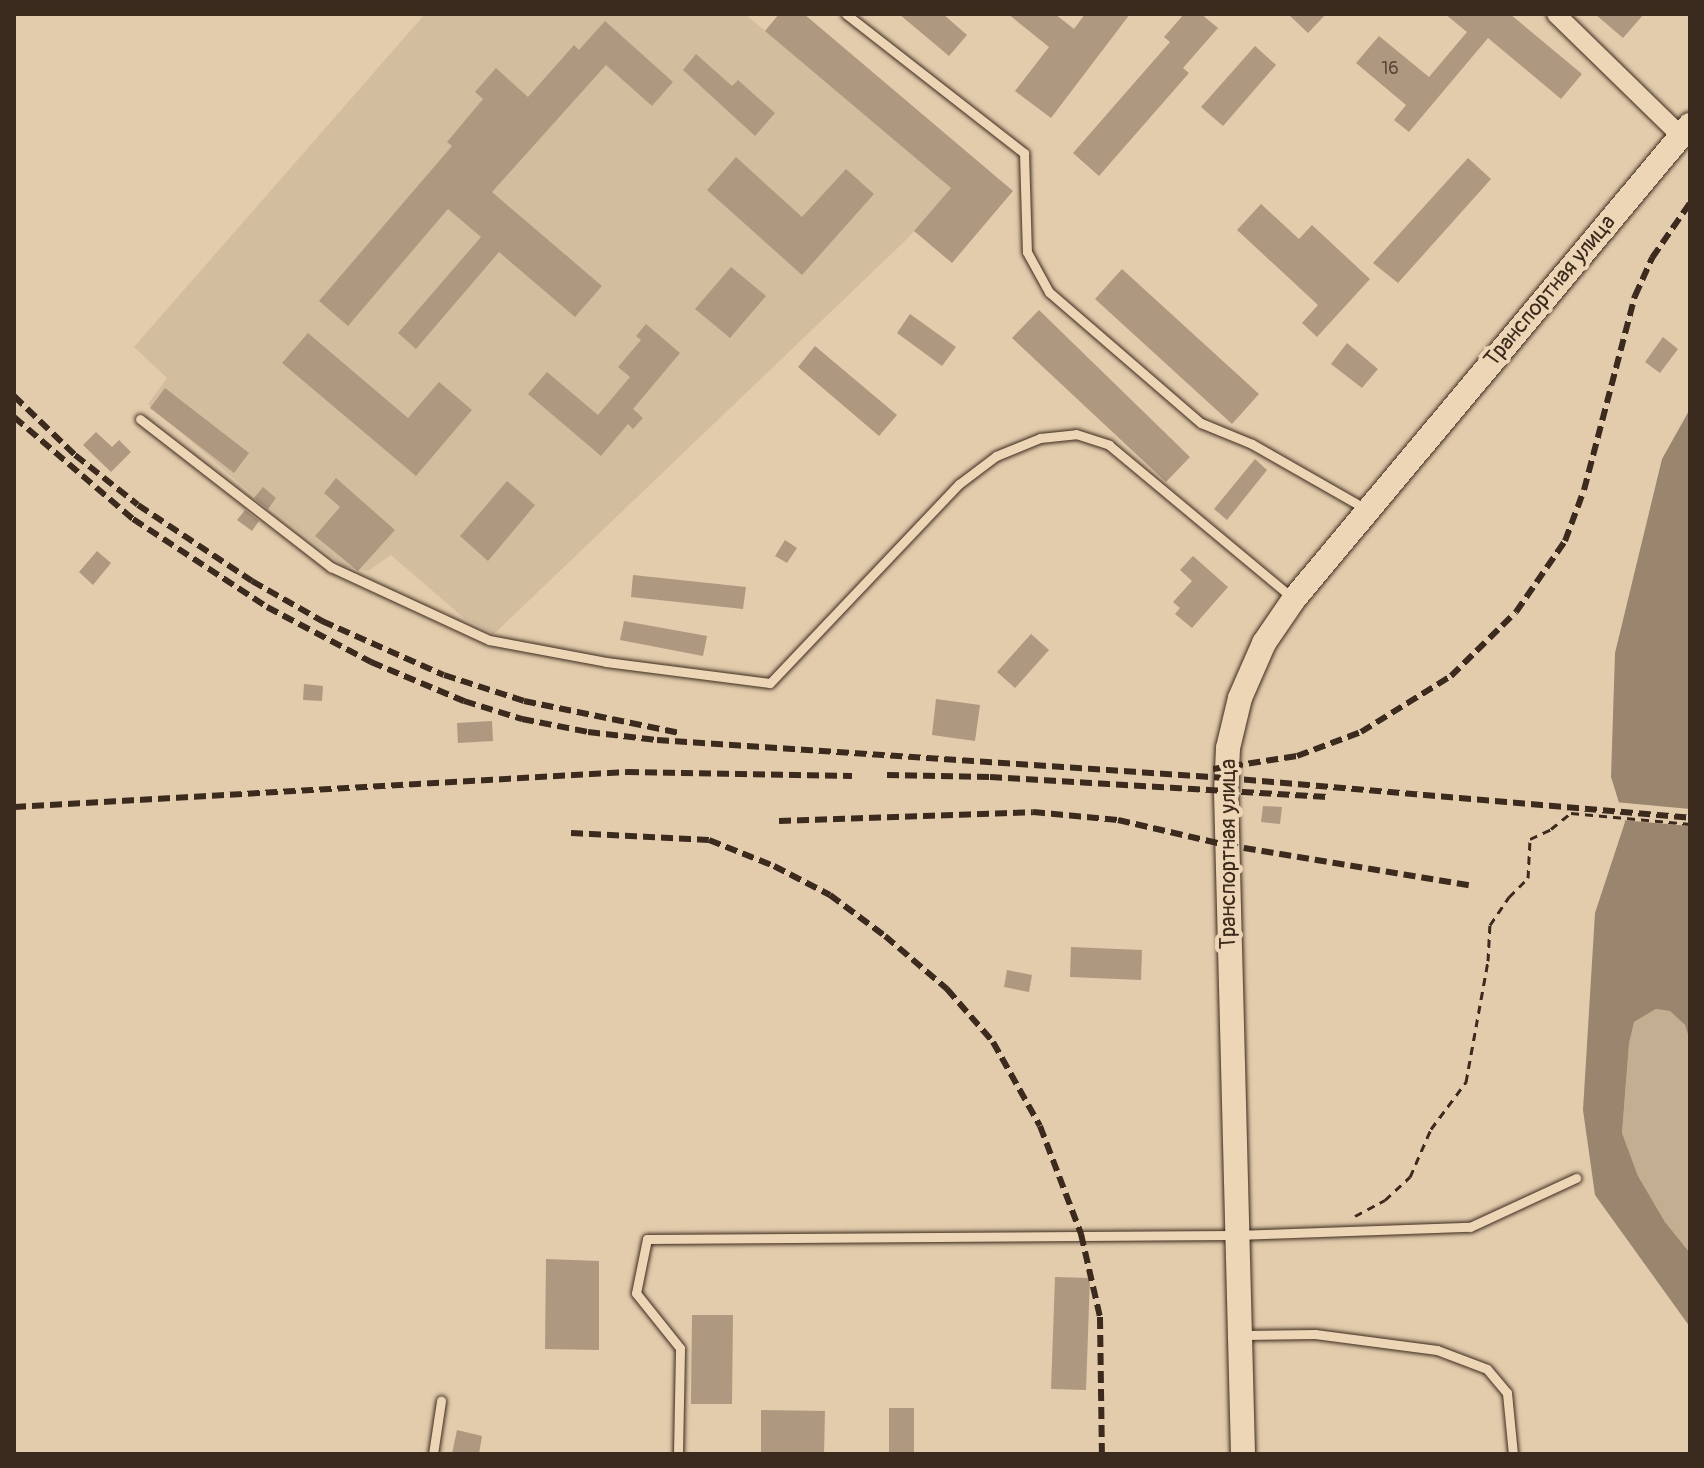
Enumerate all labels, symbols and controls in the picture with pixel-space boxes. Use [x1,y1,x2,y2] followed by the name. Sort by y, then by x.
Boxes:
[1381,58,1399,80] house number: 16
[1479,210,1621,372] street label: Транспортная улица
[1216,759,1242,949] street label: Транспортная улица

